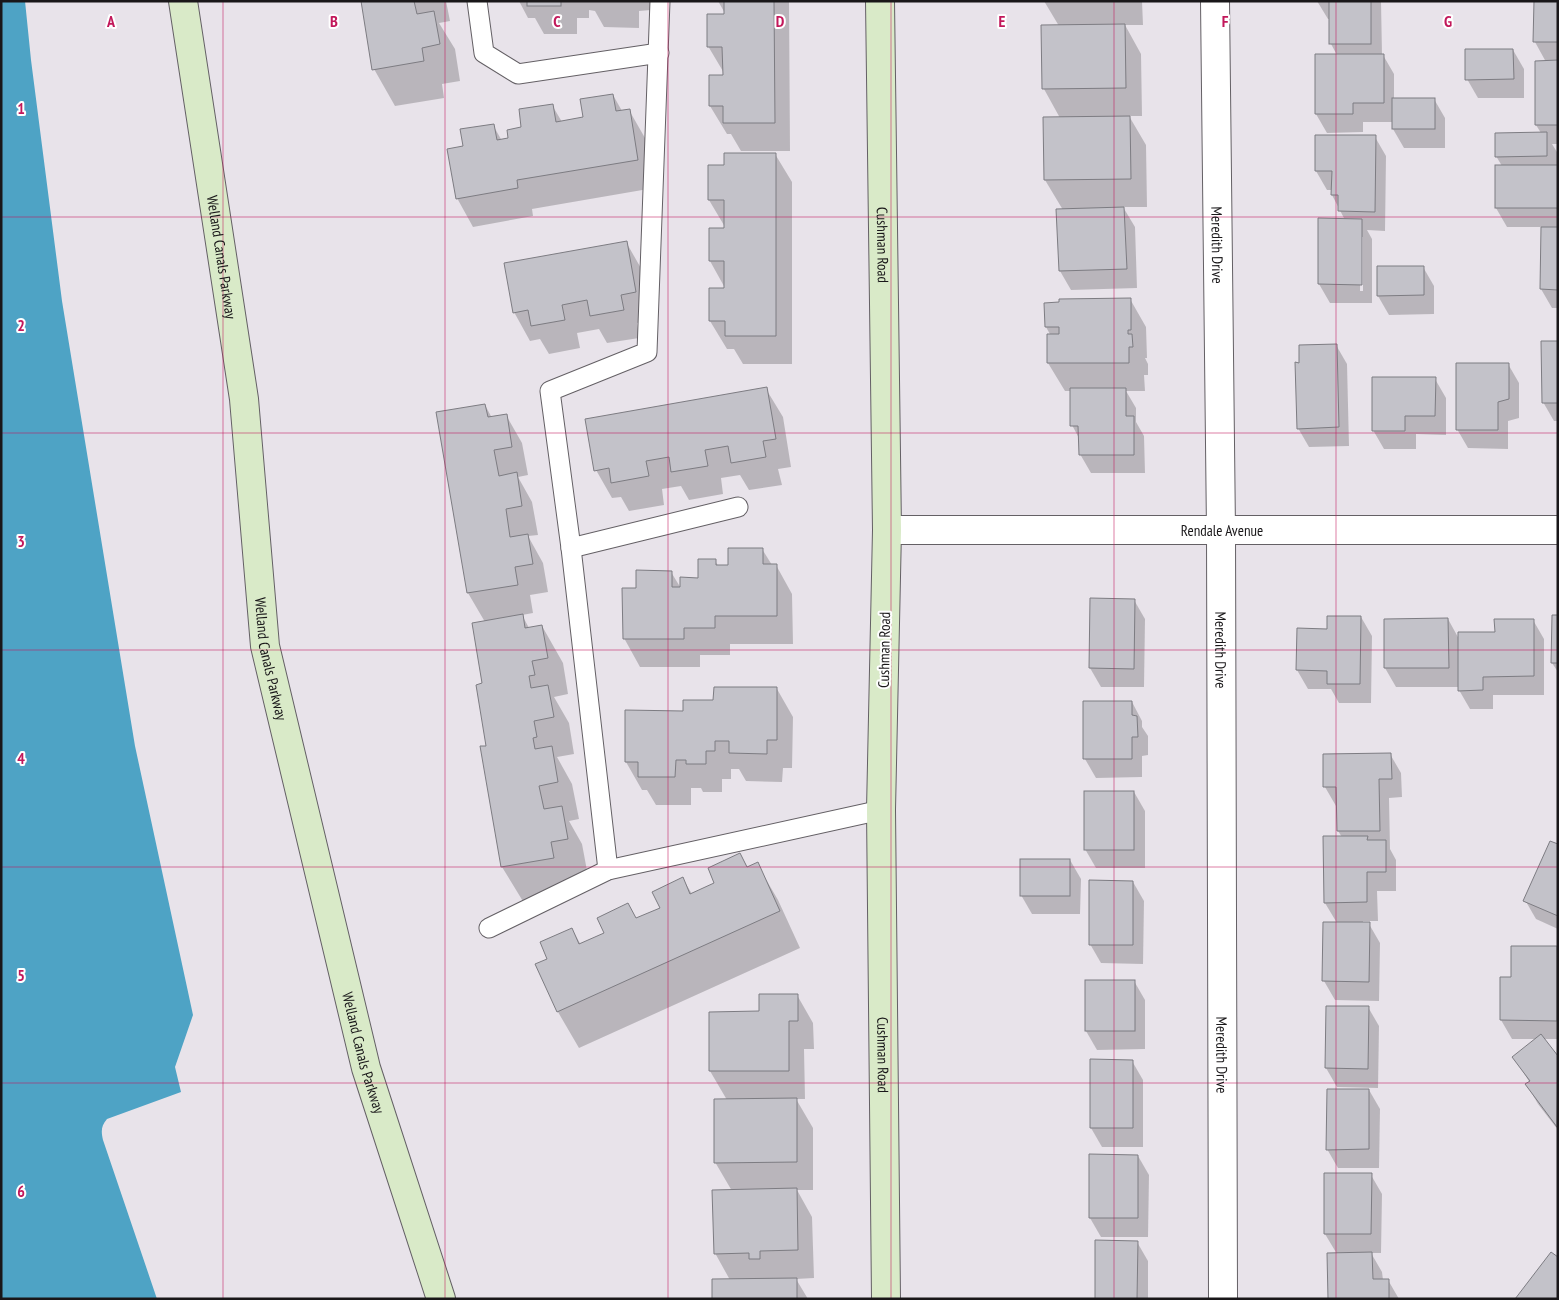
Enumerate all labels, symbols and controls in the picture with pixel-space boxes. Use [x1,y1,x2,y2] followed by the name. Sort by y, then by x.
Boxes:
[106,11,116,31] text: A
[330,11,338,31] text: B
[553,11,561,31] text: C
[776,11,785,31] text: D
[999,11,1006,31] text: E
[1222,11,1229,31] text: F
[1444,11,1452,31] text: G
[17,98,25,118] text: 1
[203,194,241,321] street label: Welland Canals Parkway
[1208,206,1228,284] street label: Meredith Drive
[873,207,893,283] street label: Cushman Road
[17,315,25,335] text: 2
[1181,521,1263,540] street label: Rendale Avenue
[17,531,25,551] text: 3
[251,596,292,722] street label: Welland Canals Parkway
[1212,611,1231,689] street label: Meredith Drive
[874,612,894,688] street label: Cushman Road
[17,748,25,768] text: 4
[17,965,25,985] text: 5
[339,990,390,1116] street label: Welland Canals Parkway
[1213,1016,1232,1094] street label: Meredith Drive
[874,1017,893,1093] street label: Cushman Road
[17,1181,25,1201] text: 6

